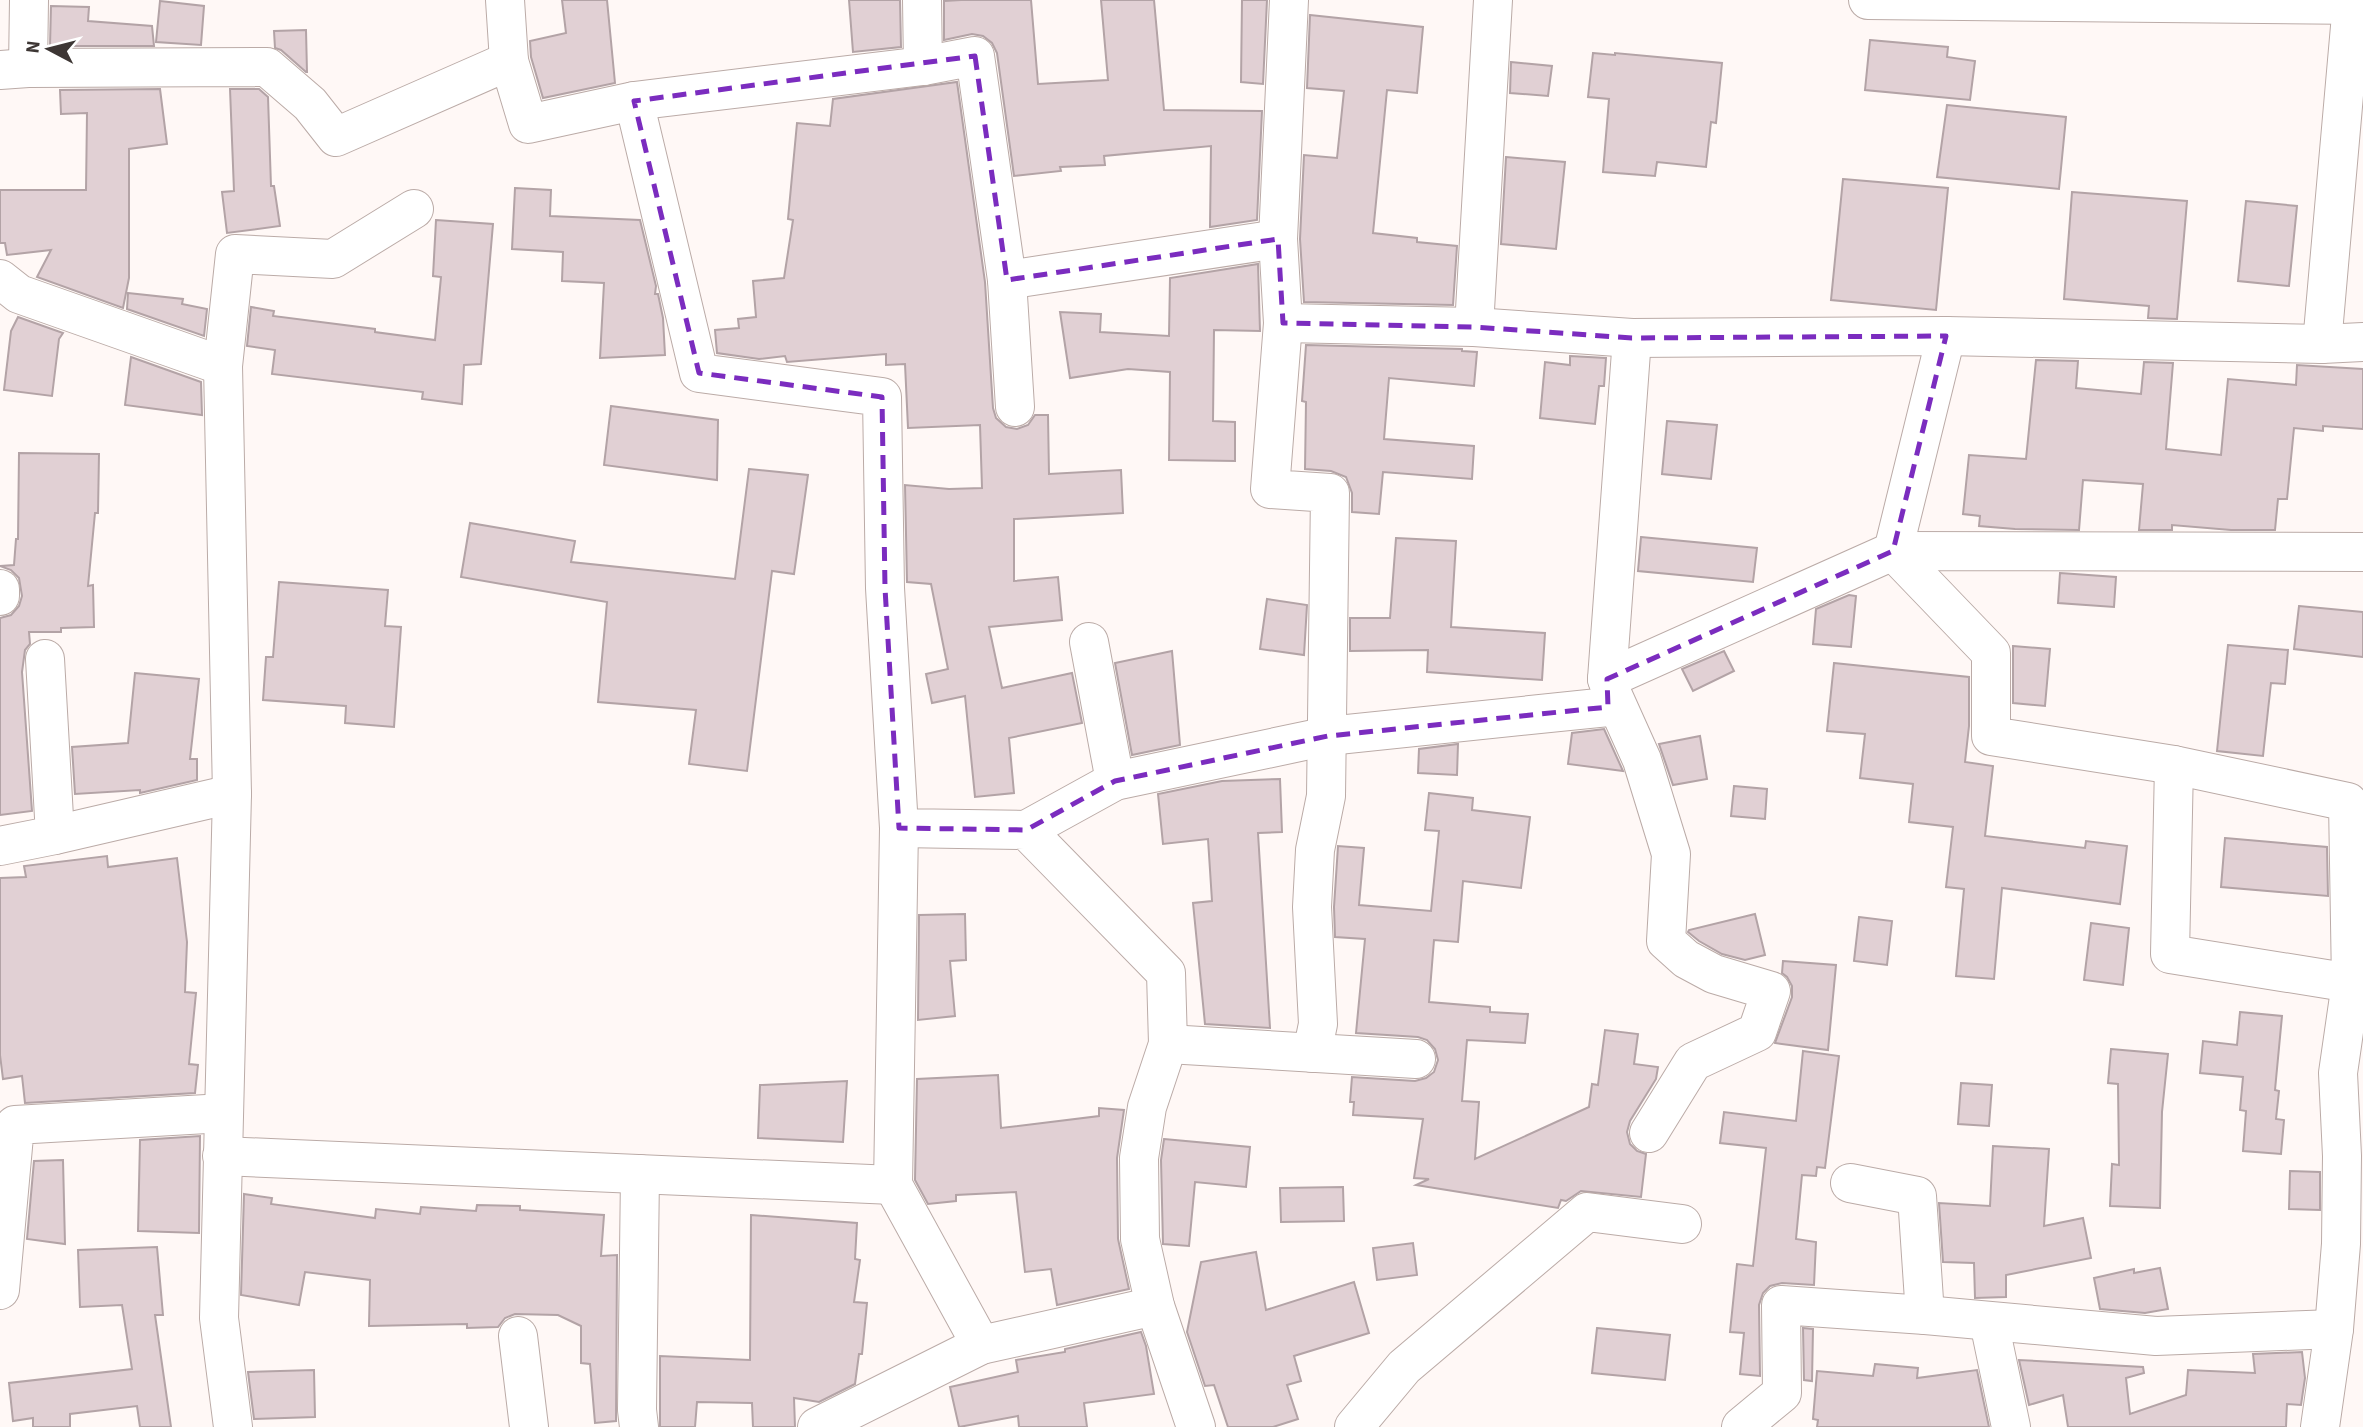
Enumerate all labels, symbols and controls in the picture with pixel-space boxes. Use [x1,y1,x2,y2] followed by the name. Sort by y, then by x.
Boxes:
[14,14,84,84] north arrow
[19,39,48,55] text: N

